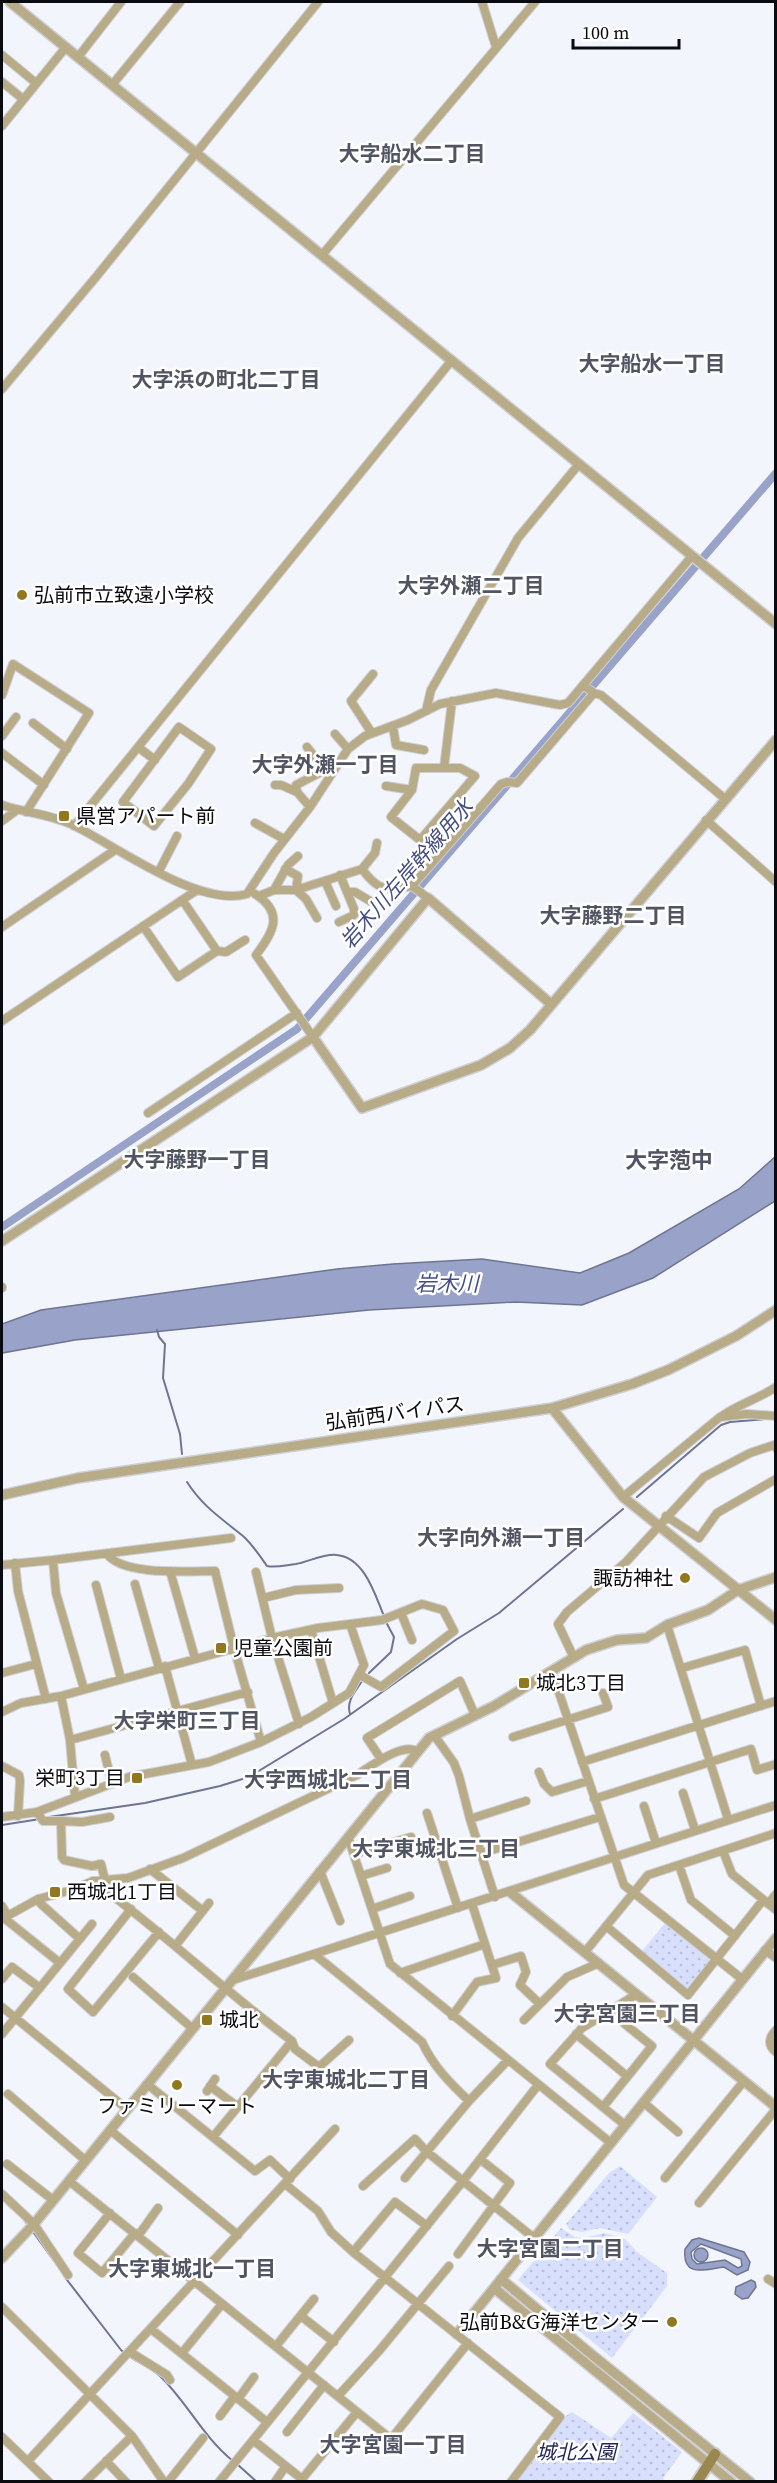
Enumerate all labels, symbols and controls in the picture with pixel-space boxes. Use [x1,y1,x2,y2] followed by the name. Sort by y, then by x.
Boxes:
[573,12,680,50] scale bar
[582,20,629,45] text: 100 m
[339,139,486,168] district label: 大字船水二丁目
[579,349,726,378] district label: 大字船水一丁目
[132,365,321,394] district label: 大字浜の町北二丁目
[398,571,545,600] district label: 大字外瀬二丁目
[34,581,214,609] place label: 弘前市立致遠小学校
[15,588,29,602] marker: 弘前市立致遠小学校
[252,750,399,779] district label: 大字外瀬一丁目
[334,791,481,955] water label: 岩木川左岸幹線用水
[76,802,216,830] place label: 県営アパート前
[57,809,71,823] marker: 県営アパート前
[540,901,687,930] district label: 大字藤野二丁目
[124,1145,271,1174] district label: 大字藤野一丁目
[625,1145,713,1175] district label: 大字萢中
[416,1269,480,1298] water label: 岩木川
[324,1389,466,1437] street label: 弘前西バイパス
[417,1523,585,1552] district label: 大字向外瀬一丁目
[593,1564,673,1592] place label: 諏訪神社
[678,1571,692,1585] marker: 諏訪神社
[233,1634,333,1662] place label: 児童公園前
[214,1641,228,1655] marker: 児童公園前
[536,1669,626,1697] place label: 城北3丁目
[517,1676,531,1690] marker: 城北3丁目
[114,1706,261,1735] district label: 大字栄町三丁目
[35,1764,125,1792] place label: 栄町3丁目
[244,1765,412,1794] district label: 大字西城北二丁目
[130,1771,144,1785] marker: 栄町3丁目
[352,1834,520,1863] district label: 大字東城北三丁目
[67,1878,177,1906] place label: 西城北1丁目
[48,1885,62,1899] marker: 西城北1丁目
[554,1999,701,2028] district label: 大字宮園三丁目
[219,2006,259,2034] place label: 城北
[200,2013,214,2027] marker: 城北
[262,2065,430,2094] district label: 大字東城北二丁目
[170,2078,184,2092] marker: ファミリーマート
[97,2092,257,2120] place label: ファミリーマート
[477,2234,624,2263] district label: 大字宮園二丁目
[108,2254,276,2283] district label: 大字東城北一丁目
[459,2308,660,2336] place label: 弘前B&G海洋センター
[665,2315,679,2329] marker: 弘前B&G海洋センター
[320,2430,467,2459] district label: 大字宮園一丁目
[536,2438,619,2466] park label: 城北公園

